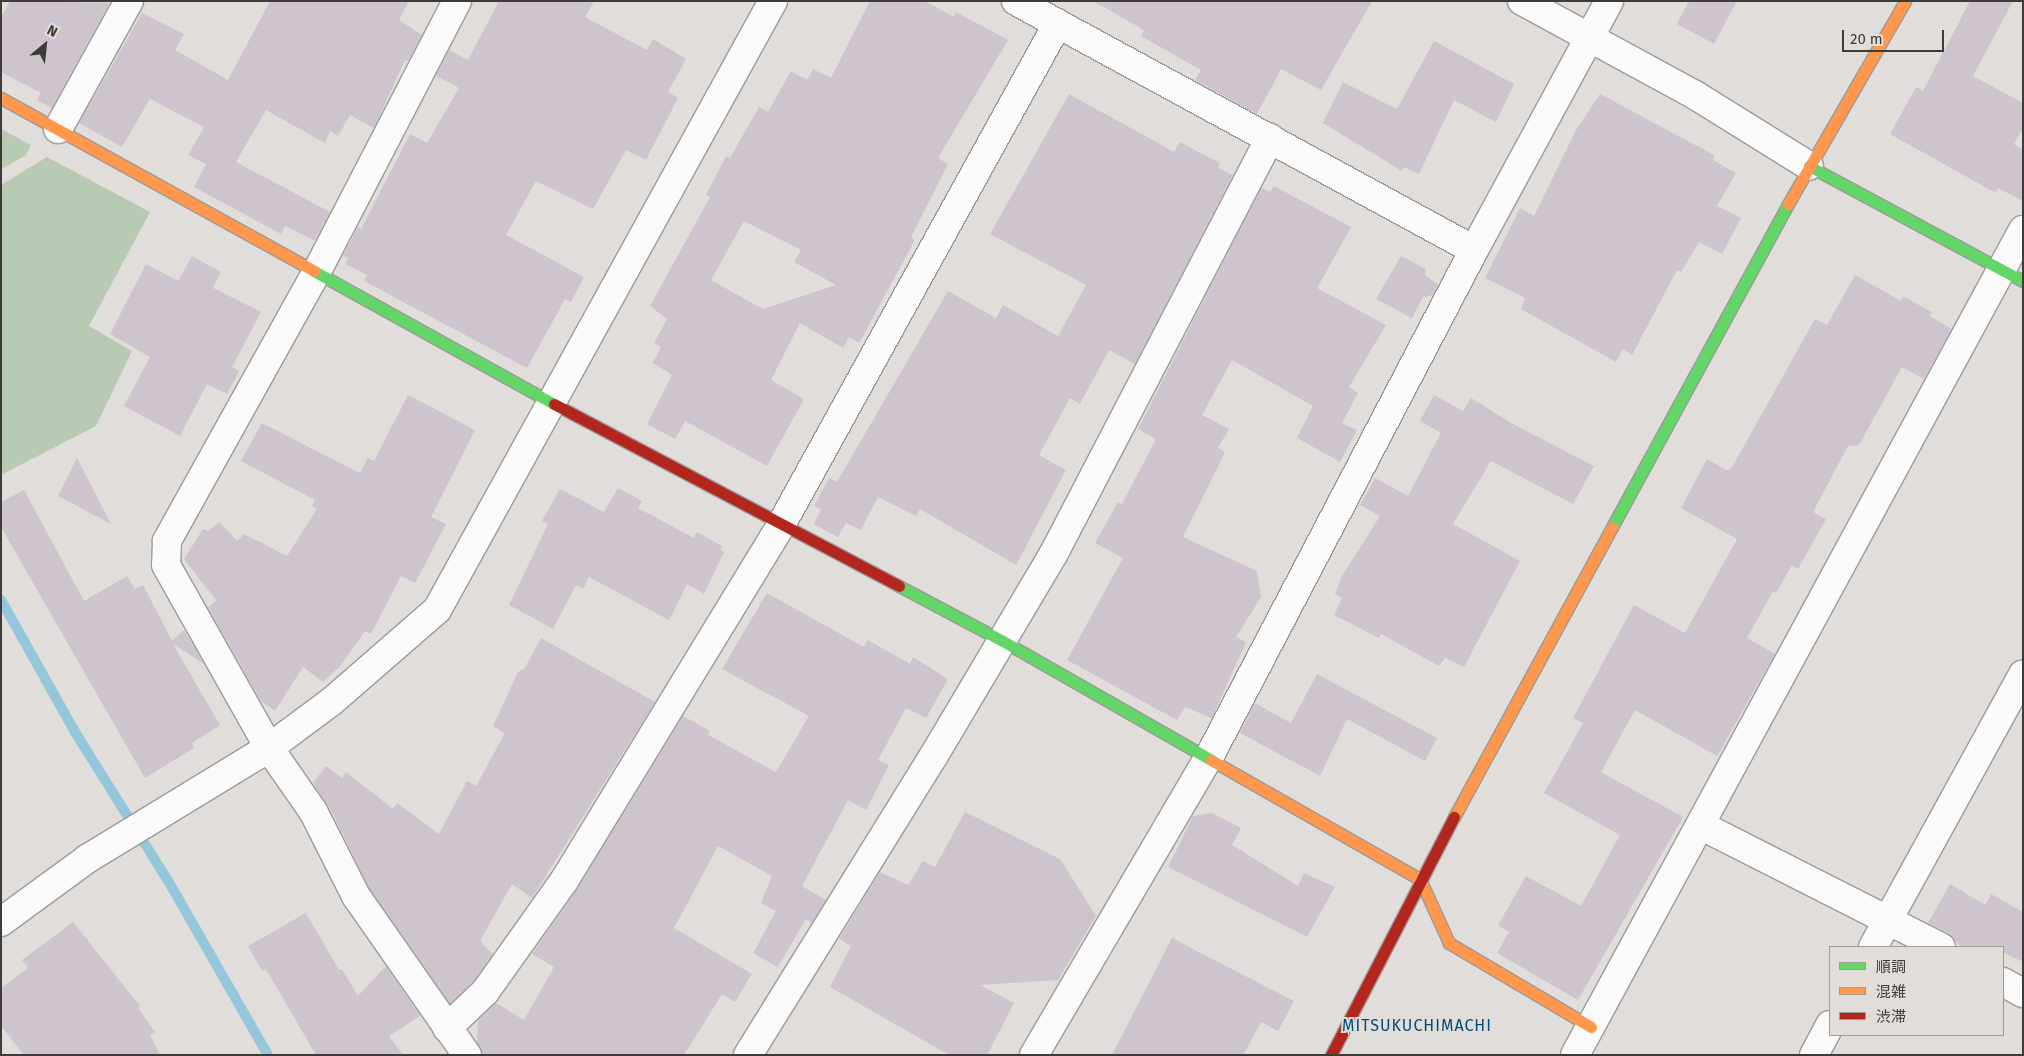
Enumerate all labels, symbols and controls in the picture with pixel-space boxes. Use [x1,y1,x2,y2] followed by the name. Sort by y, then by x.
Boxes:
[20,20,70,70] north arrow
[1844,20,1946,52] scale bar
[44,22,60,41] text: N
[1850,30,1883,48] text: 20 m
[1829,946,2004,1036] legend
[1876,958,1906,976] text: 順調
[1876,983,1906,1001] text: 混雑
[1876,1008,1906,1026] text: 渋滞
[1340,1016,1494,1036] district label: MITSUKUCHIMACHI

